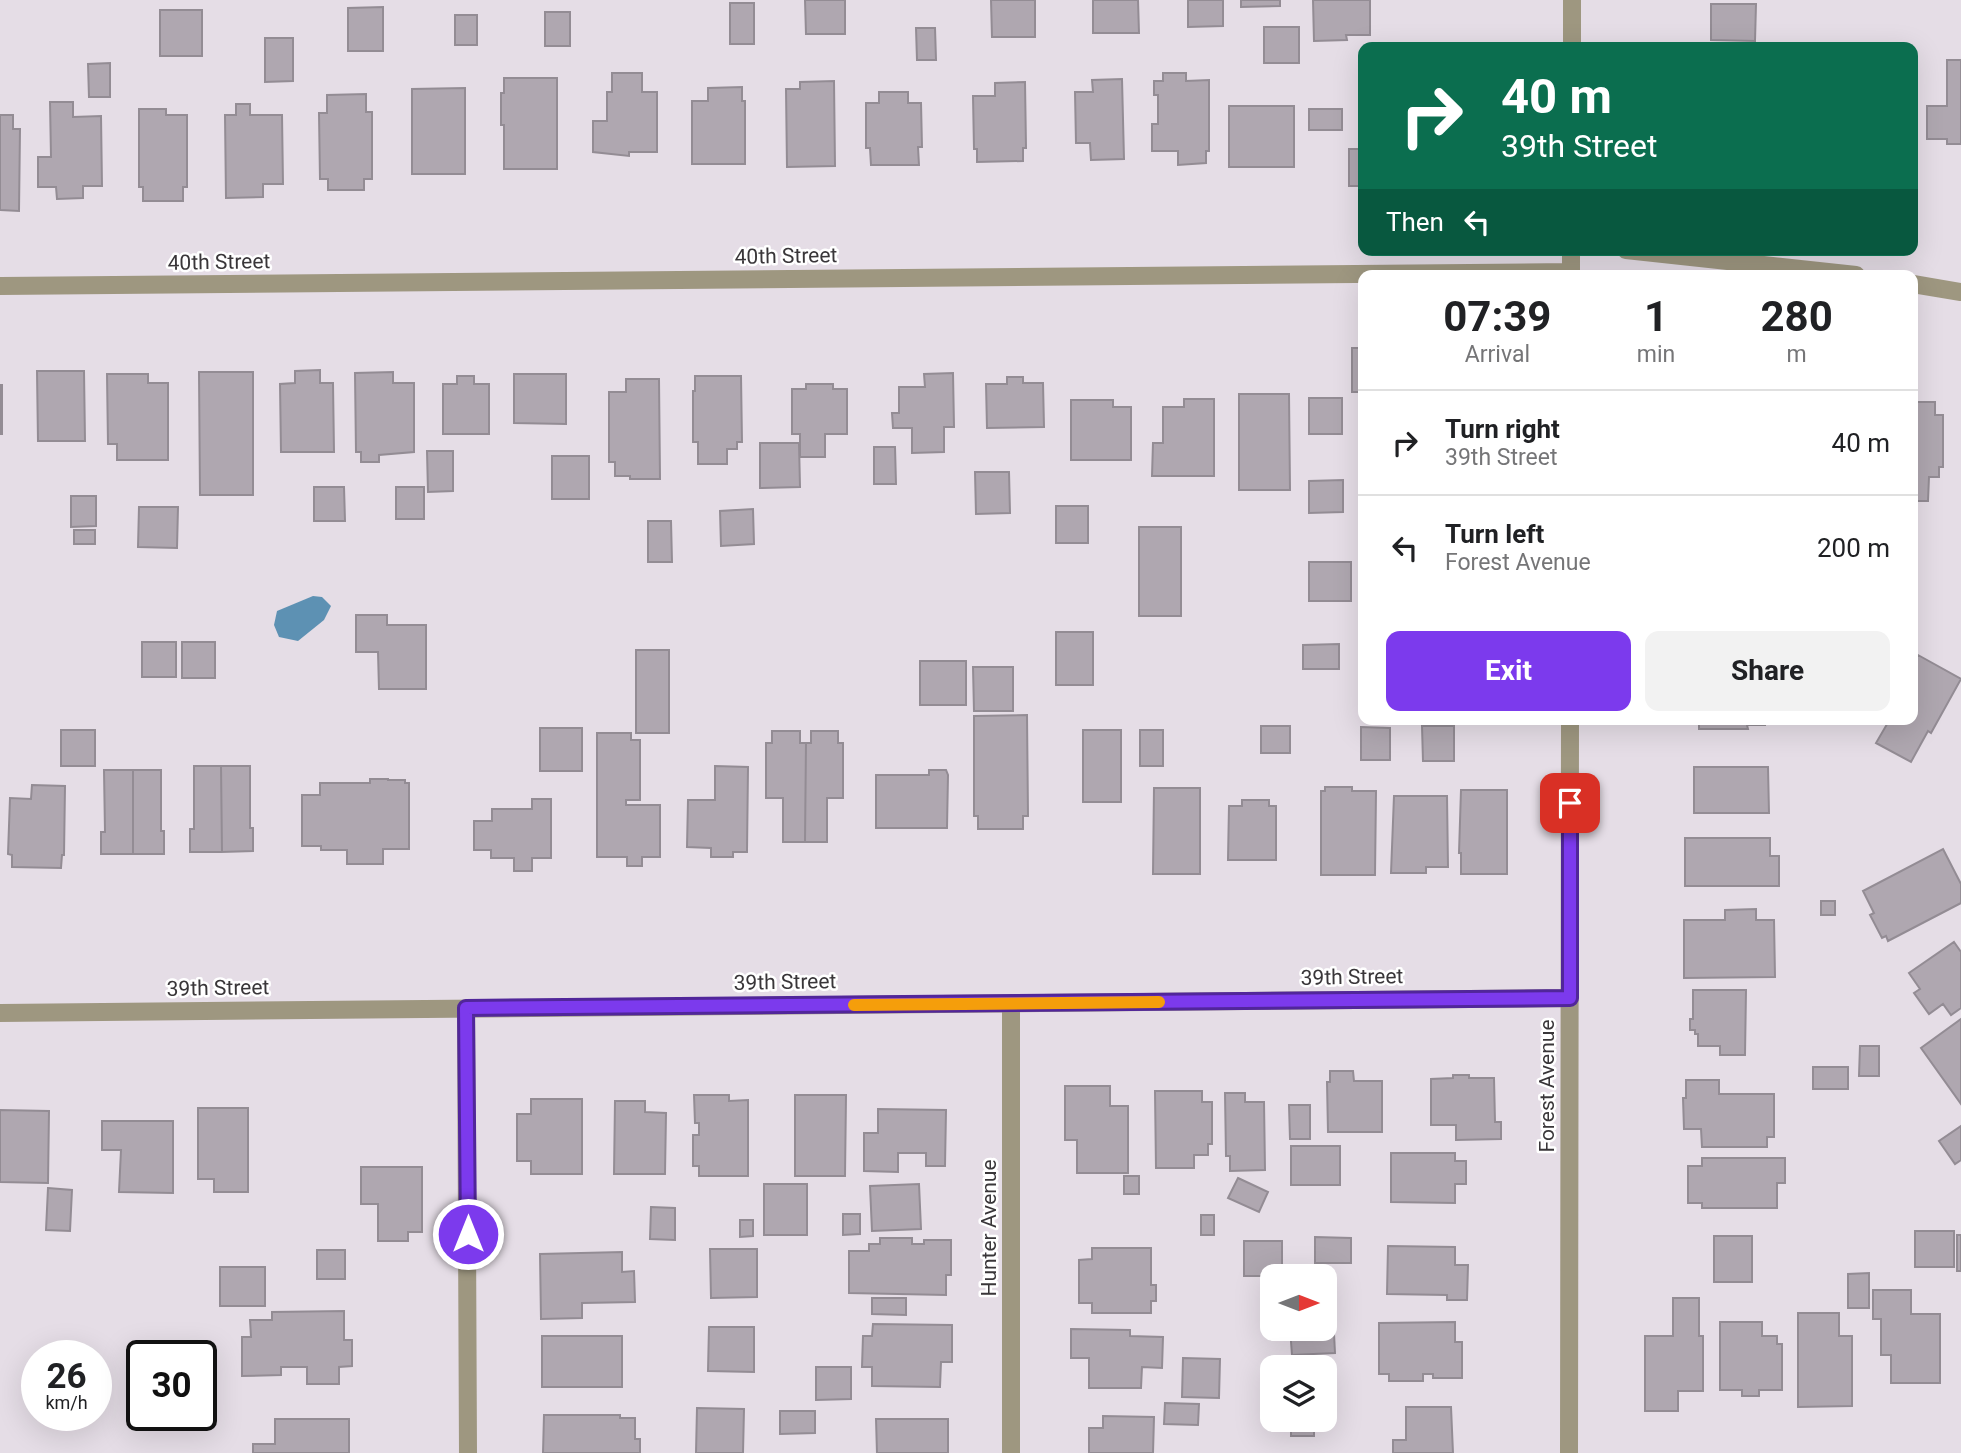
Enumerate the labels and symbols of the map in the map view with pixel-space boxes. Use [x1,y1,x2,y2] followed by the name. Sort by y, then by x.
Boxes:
[734,243,838,269] street label: 40th Street
[167,249,271,275] street label: 40th Street
[1540,773,1600,833] pin
[1300,964,1404,990] street label: 39th Street
[733,969,837,995] street label: 39th Street
[166,975,270,1001] street label: 39th Street
[1535,1019,1559,1153] street label: Forest Avenue
[977,1159,1001,1297] street label: Hunter Avenue
[431,1197,505,1271] position arrow
[1260,1264,1337,1340] north arrow
[126,1340,217,1431] speed limit sign: 30

